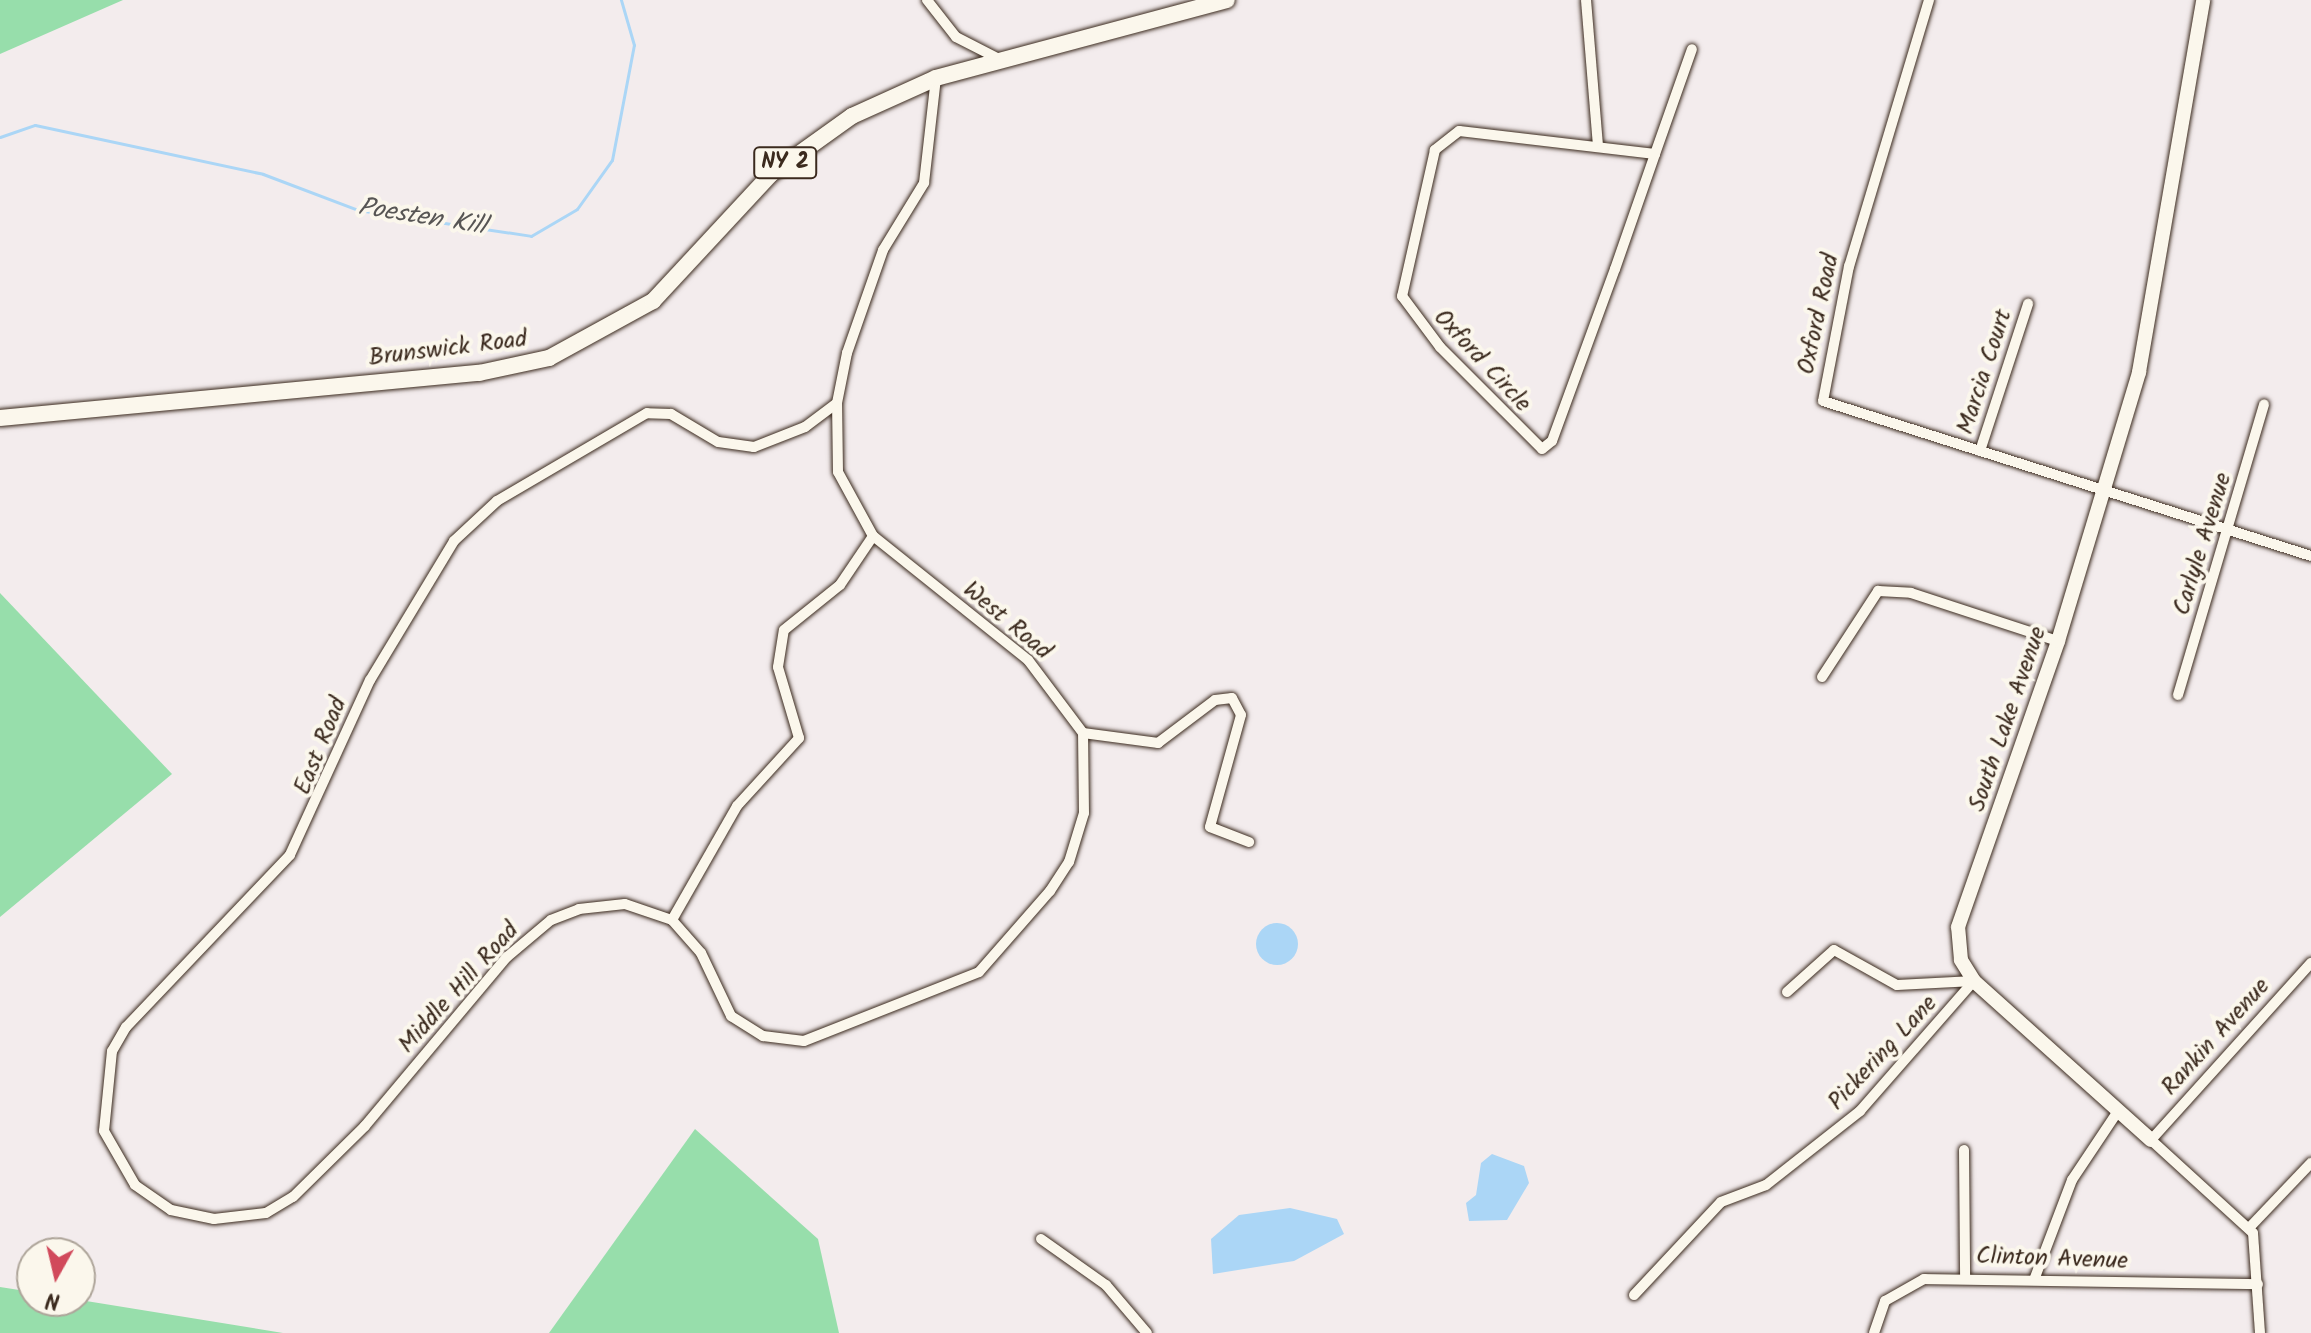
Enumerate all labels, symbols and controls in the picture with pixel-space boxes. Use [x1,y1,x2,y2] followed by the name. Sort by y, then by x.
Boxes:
[753,145,817,181] road number: NY 2
[356,193,488,243] water label: Poesten Kill
[1792,251,1846,377] street label: Oxford Road
[1427,304,1537,418] street label: Oxford Circle
[1951,306,2019,438] street label: Marcia Court
[367,325,529,373] street label: Brunswick Road
[2168,469,2238,619] street label: Carlyle Avenue
[957,576,1057,666] street label: West Road
[1963,623,2053,815] street label: South Lake Avenue
[288,693,354,799] street label: East Road
[393,917,525,1059] street label: Middle Hill Road
[2156,972,2276,1102] street label: Rankin Avenue
[1822,989,1944,1117] street label: Pickering Lane
[16,1237,96,1317] north arrow
[1976,1242,2128,1276] street label: Clinton Avenue
[44,1281,62,1318] text: N

